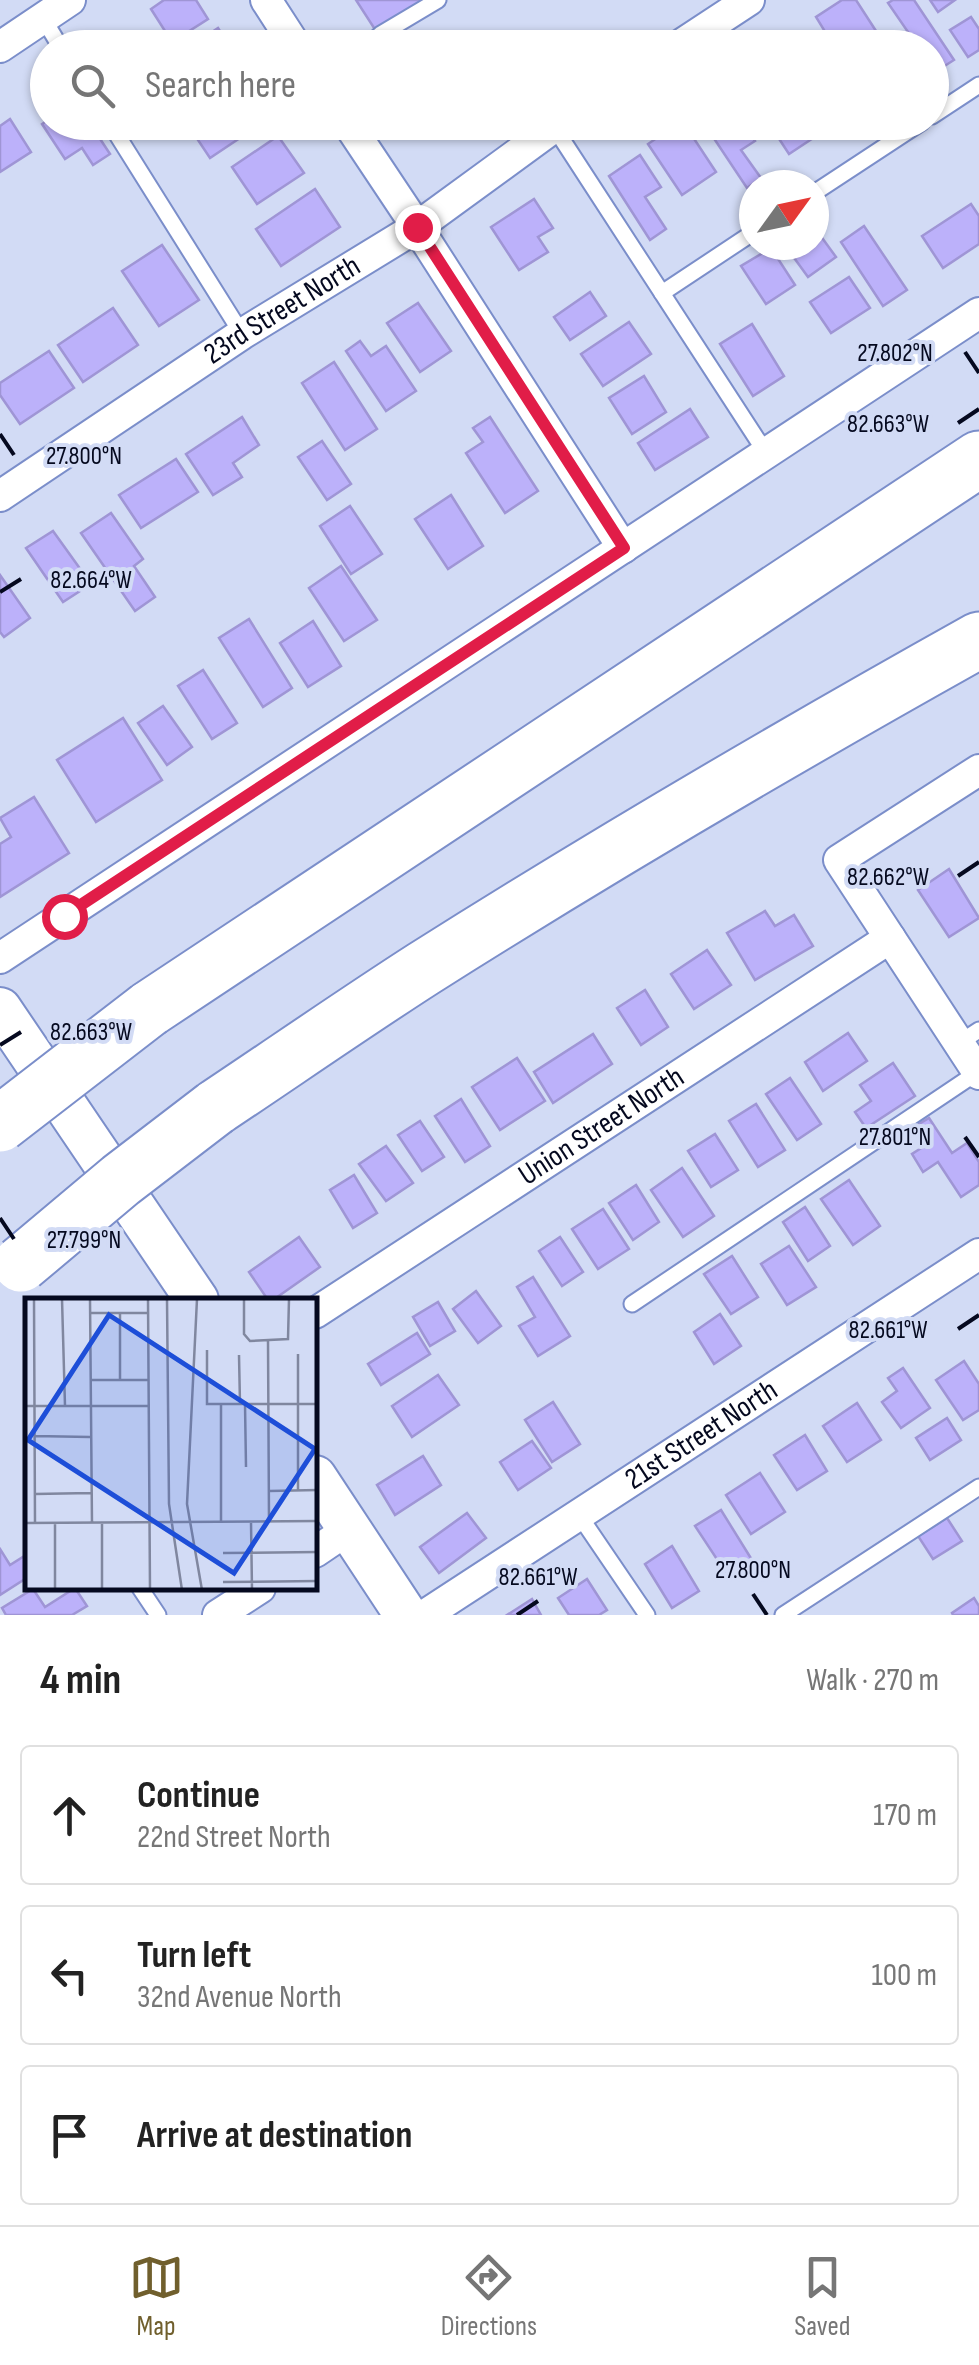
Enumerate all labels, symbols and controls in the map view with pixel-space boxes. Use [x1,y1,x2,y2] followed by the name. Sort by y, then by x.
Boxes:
[30,30,949,140] search box
[65,58,120,113] icon: search
[145,63,296,108] text: Search here
[739,170,829,260] north arrow
[395,205,441,251] route end
[197,248,367,372] street label: 23rd Street North
[857,338,933,369] text: 27.802°N
[847,409,929,440] text: 82.663°W
[46,441,122,472] text: 27.800°N
[50,565,132,596] text: 82.664°W
[847,862,929,893] text: 82.662°W
[42,894,88,940] route start
[50,1017,132,1048] text: 82.663°W
[512,1059,691,1193] street label: Union Street North
[859,1122,931,1153] text: 27.801°N
[47,1225,121,1256] text: 27.799°N
[25,1298,318,1590] inset map
[848,1315,928,1346] text: 82.661°W
[619,1372,784,1498] street label: 21st Street North
[715,1555,791,1586] text: 27.800°N
[498,1562,578,1593] text: 82.661°W
[40,1655,121,1706] text: 4 min
[806,1661,939,1700] text: Walk · 270 m
[137,1773,260,1818] text: Continue
[42,1788,97,1843] icon: ahead
[873,1796,937,1835] text: 170 m
[137,1818,331,1857] text: 22nd Street North
[137,1933,251,1978] text: Turn left
[42,1948,97,2003] icon: left
[872,1956,937,1995] text: 100 m
[137,1978,342,2017] text: 32nd Avenue North
[42,2108,97,2163] icon: arrive
[137,2113,412,2158] text: Arrive at destination
[129,2250,184,2343] tab: Map
[441,2250,537,2343] tab: Directions
[794,2250,850,2343] tab: Saved

